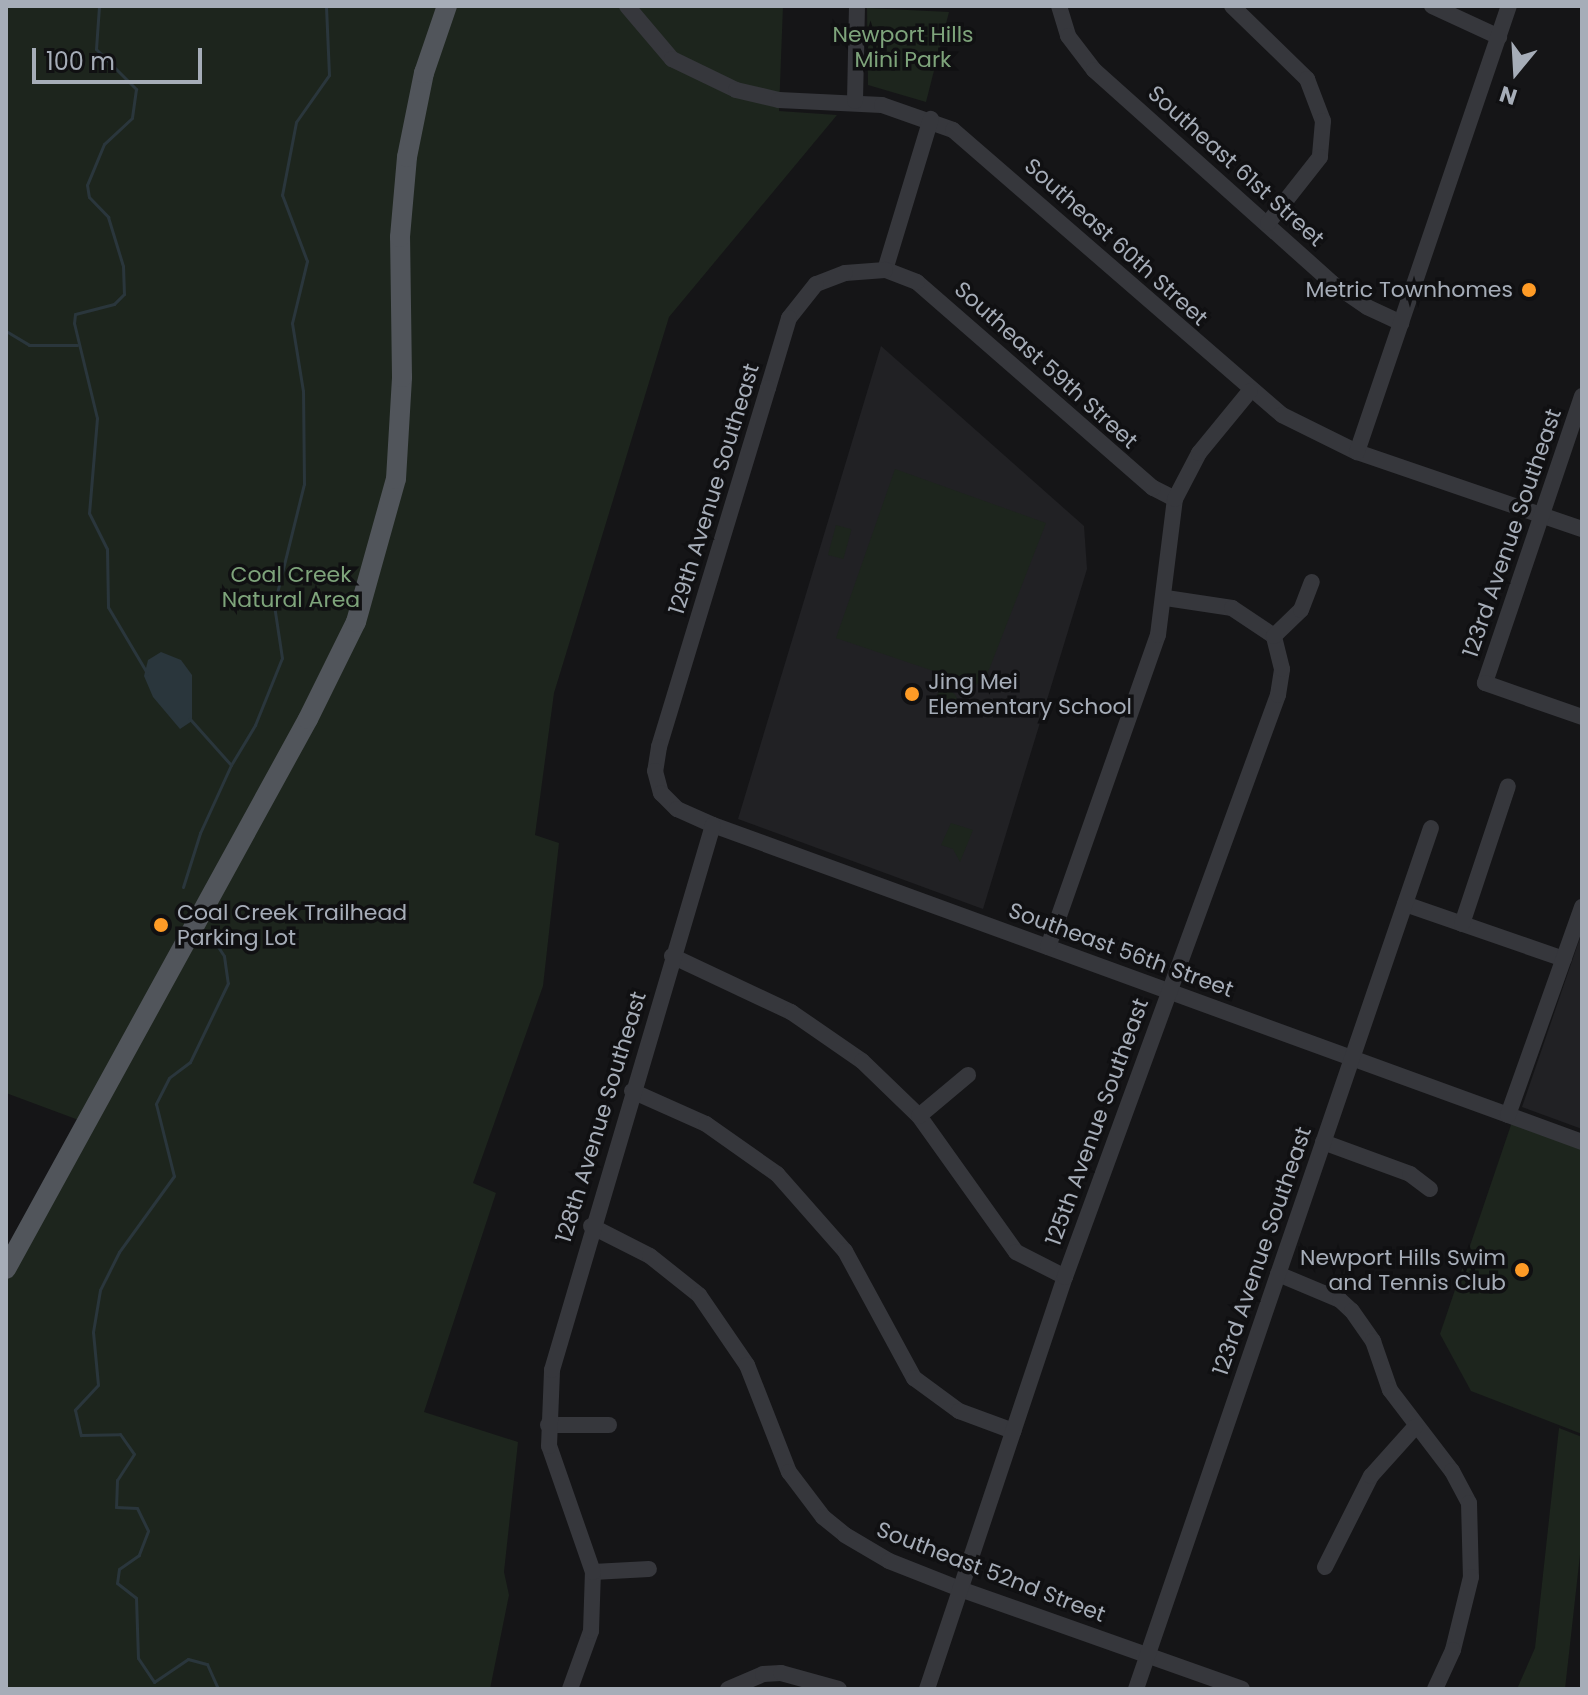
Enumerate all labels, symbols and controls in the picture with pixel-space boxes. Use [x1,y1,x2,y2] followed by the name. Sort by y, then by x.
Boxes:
[832,21,974,72] park label: Newport Hills Mini Park
[36,32,206,82] scale bar
[1476,32,1556,112] north arrow
[46,45,115,78] text: 100 m
[1496,78,1521,113] text: N
[1143,80,1329,252] street label: Southeast 61st Street
[1019,153,1213,331] street label: Southeast 60th Street
[949,276,1143,454] street label: Southeast 59th Street
[1306,277,1513,303] place label: Metric Townhomes
[1520,281,1538,299] marker: Metric Townhomes
[663,360,765,618] street label: 129th Avenue Southeast
[1457,405,1567,661] street label: 123rd Avenue Southeast
[222,561,360,612] park label: Coal Creek Natural Area
[928,668,1132,720] place label: Jing Mei Elementary School
[903,685,921,703] marker: Jing Mei Elementary School
[1005,897,1237,1003] street label: Southeast 56th Street
[177,899,407,950] place label: Coal Creek Trailhead Parking Lot
[152,916,170,934] marker: Coal Creek Trailhead Parking Lot
[550,988,652,1246] street label: 128th Avenue Southeast
[1040,995,1154,1249] street label: 125th Avenue Southeast
[1207,1123,1317,1379] street label: 123rd Avenue Southeast
[1300,1244,1506,1296] place label: Newport Hills Swim and Tennis Club
[1513,1261,1531,1279] marker: Newport Hills Swim and Tennis Club
[873,1516,1109,1628] street label: Southeast 52nd Street

